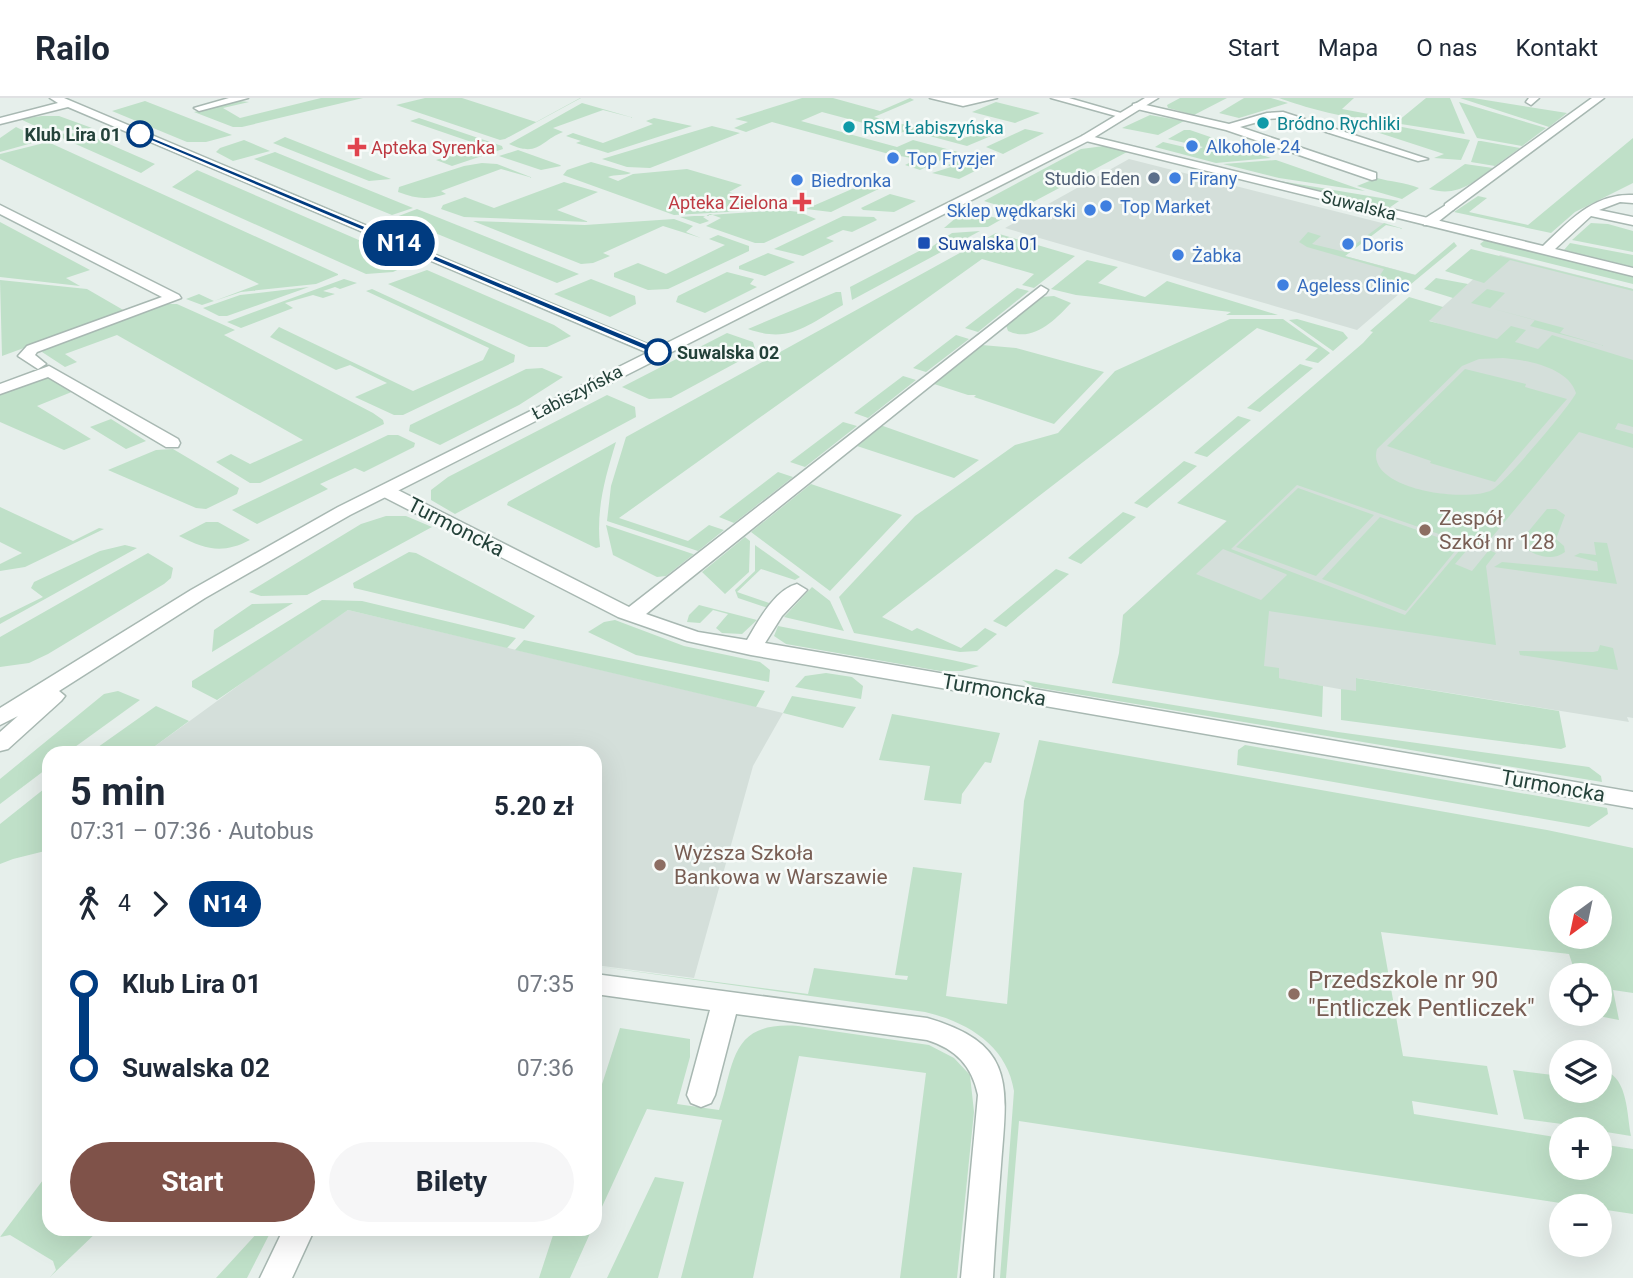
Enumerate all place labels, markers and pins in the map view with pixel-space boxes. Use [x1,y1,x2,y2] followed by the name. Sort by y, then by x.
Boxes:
[1277,113,1400,134] place label: Bródno Rychliki
[1255,115,1271,131] marker: Bródno Rychliki
[863,117,1004,138] place label: RSM Łabiszyńska
[841,119,857,135] marker: RSM Łabiszyńska
[127,121,153,147] marker: Klub Lira 01
[25,124,121,145] place label: Klub Lira 01
[1206,136,1300,157] place label: Alkohole 24
[371,137,495,158] place label: Apteka Syrenka
[1184,138,1200,154] marker: Alkohole 24
[349,139,365,155] marker: Apteka Syrenka
[907,148,995,169] place label: Top Fryzjer
[885,150,901,166] marker: Top Fryzjer
[1045,168,1140,189] place label: Studio Eden
[1189,168,1238,189] place label: Firany
[811,170,891,191] place label: Biedronka
[1146,170,1162,186] marker: Studio Eden
[1167,170,1183,186] marker: Firany
[789,172,805,188] marker: Biedronka
[668,192,788,213] place label: Apteka Zielona
[794,194,810,210] marker: Apteka Zielona
[1120,196,1211,217] place label: Top Market
[1098,198,1114,214] marker: Top Market
[947,200,1076,221] place label: Sklep wędkarski
[1082,202,1098,218] marker: Sklep wędkarski
[938,233,1039,254] place label: Suwalska 01
[1362,234,1404,255] place label: Doris
[916,235,932,251] marker: Suwalska 01
[1340,236,1356,252] marker: Doris
[1192,245,1242,266] place label: Żabka
[1170,247,1186,263] marker: Żabka
[1297,275,1410,296] place label: Ageless Clinic
[1275,277,1291,293] marker: Ageless Clinic
[645,339,671,365] marker: Suwalska 02
[677,342,779,363] place label: Suwalska 02
[1439,506,1555,554] place label: Zespół Szkół nr 128
[1417,522,1433,538] marker: Zespół Szkół nr 128
[674,841,888,889] place label: Wyższa Szkoła Bankowa w Warszawie
[652,857,668,873] marker: Wyższa Szkoła Bankowa w Warszawie
[1308,966,1535,1022] place label: Przedszkole nr 90 "Entliczek Pentliczek"
[1286,986,1302,1002] marker: Przedszkole nr 90 "Entliczek Pentliczek"

